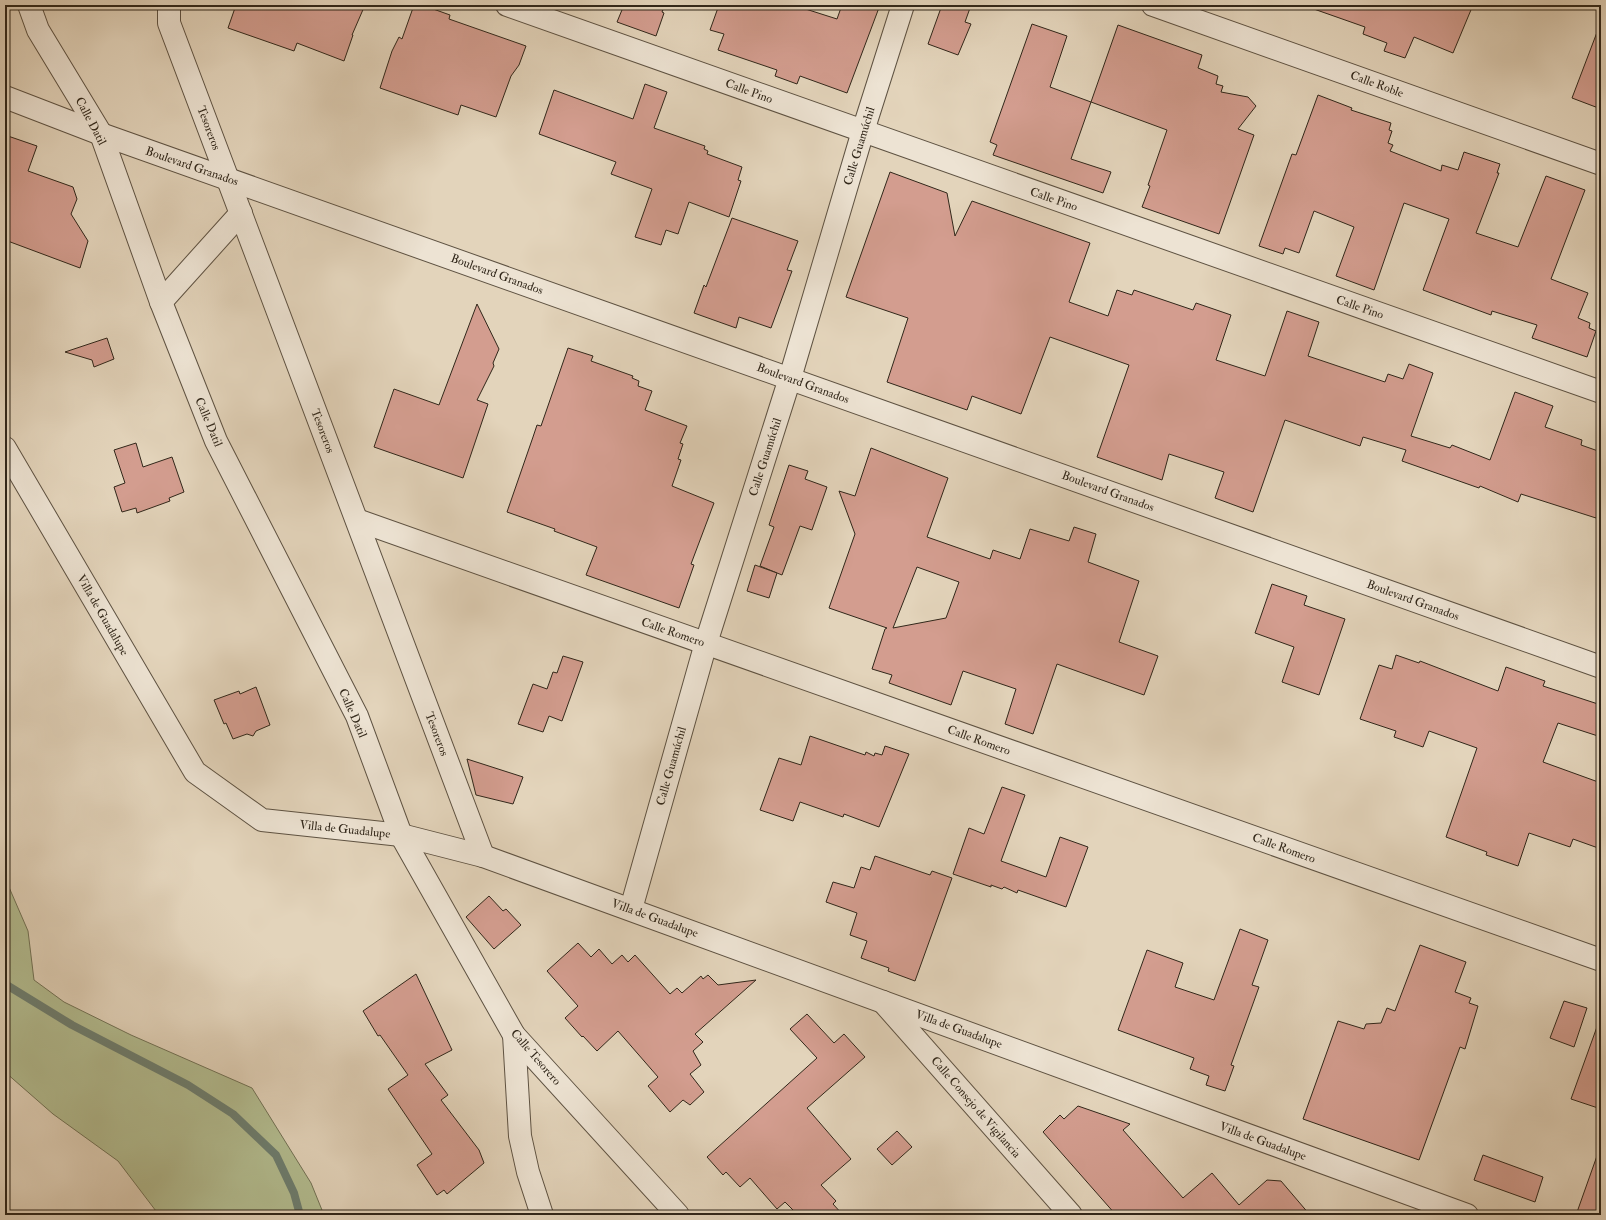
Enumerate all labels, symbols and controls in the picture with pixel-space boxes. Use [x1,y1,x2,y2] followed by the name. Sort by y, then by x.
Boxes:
[1348,68,1405,101] street label: Calle Roble
[723,76,775,107] street label: Calle Pino
[72,95,109,148] street label: Calle Datil
[193,104,224,152] street label: Tesoreros
[840,105,879,187] street label: Calle Guamúchil
[143,144,240,189] street label: Boulevard Granados
[1028,184,1080,215] street label: Calle Pino
[449,251,545,298] street label: Boulevard Granados
[1334,292,1386,323] street label: Calle Pino
[755,360,851,407] street label: Boulevard Granados
[191,395,226,449] street label: Calle Datil
[307,407,338,455] street label: Tesoreros
[746,416,785,498] street label: Calle Guamúchil
[1060,468,1156,515] street label: Boulevard Granados
[73,572,132,658] street label: Villa de Guadalupe
[1365,577,1461,624] street label: Boulevard Granados
[639,615,707,650] street label: Calle Romero
[335,686,370,740] street label: Calle Datil
[421,710,452,758] street label: Tesoreros
[945,722,1013,759] street label: Calle Romero
[653,725,690,807] street label: Calle Guamúchil
[299,817,391,842] street label: Villa de Guadalupe
[1250,830,1318,867] street label: Calle Romero
[609,896,700,941] street label: Villa de Guadalupe
[913,1007,1004,1052] street label: Villa de Guadalupe
[507,1026,564,1089] street label: Calle Tesorero
[927,1053,1024,1162] street label: Calle Consejo de Vigilancia
[1217,1119,1308,1164] street label: Villa de Guadalupe

